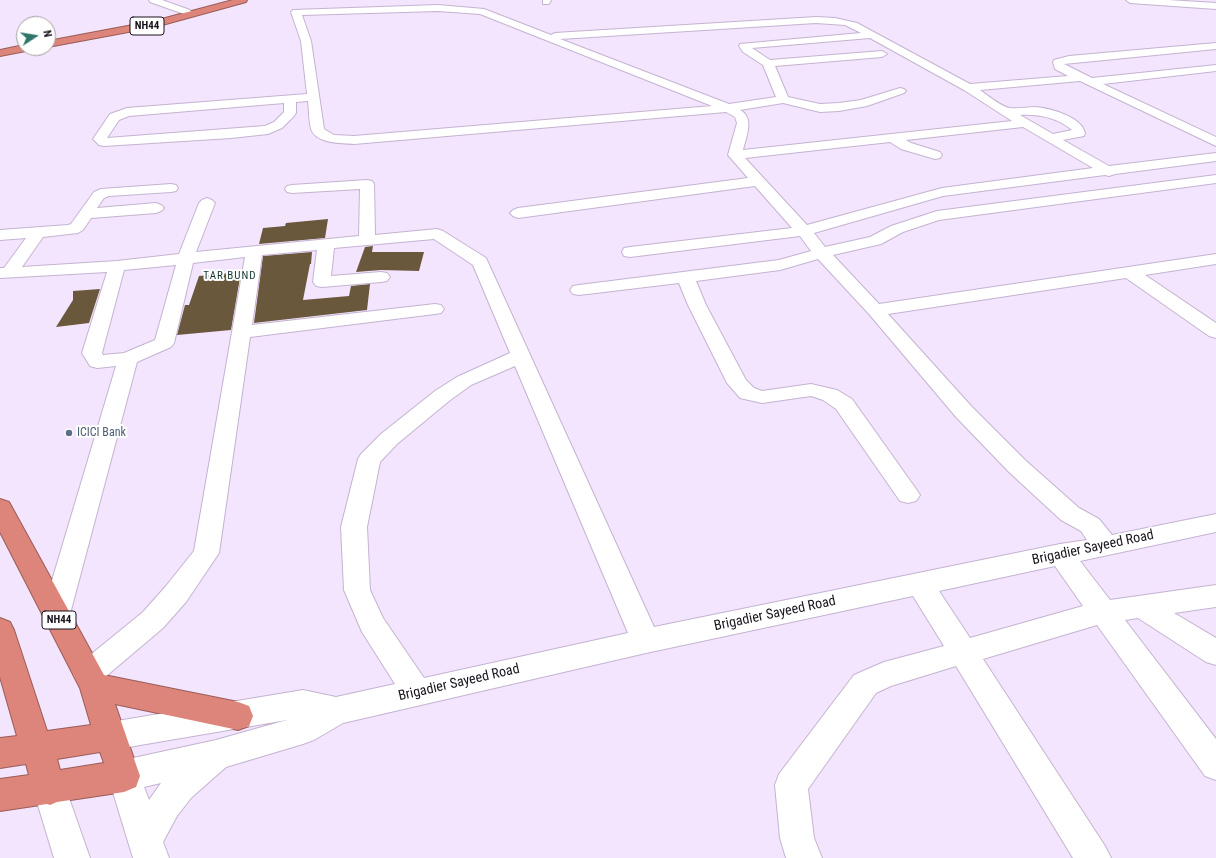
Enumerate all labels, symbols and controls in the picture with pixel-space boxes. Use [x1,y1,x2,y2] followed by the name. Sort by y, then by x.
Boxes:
[16,16,56,56] north arrow
[130,17,164,35] road number: NH44
[40,29,54,38] text: N
[203,269,257,283] district label: TAR BUND
[77,426,126,440] place label: ICICI Bank
[64,428,74,438] marker: ICICI Bank
[1031,527,1155,569] street label: Brigadier Sayeed Road
[713,593,837,635] street label: Brigadier Sayeed Road
[42,611,76,629] road number: NH44
[397,661,521,705] street label: Brigadier Sayeed Road

